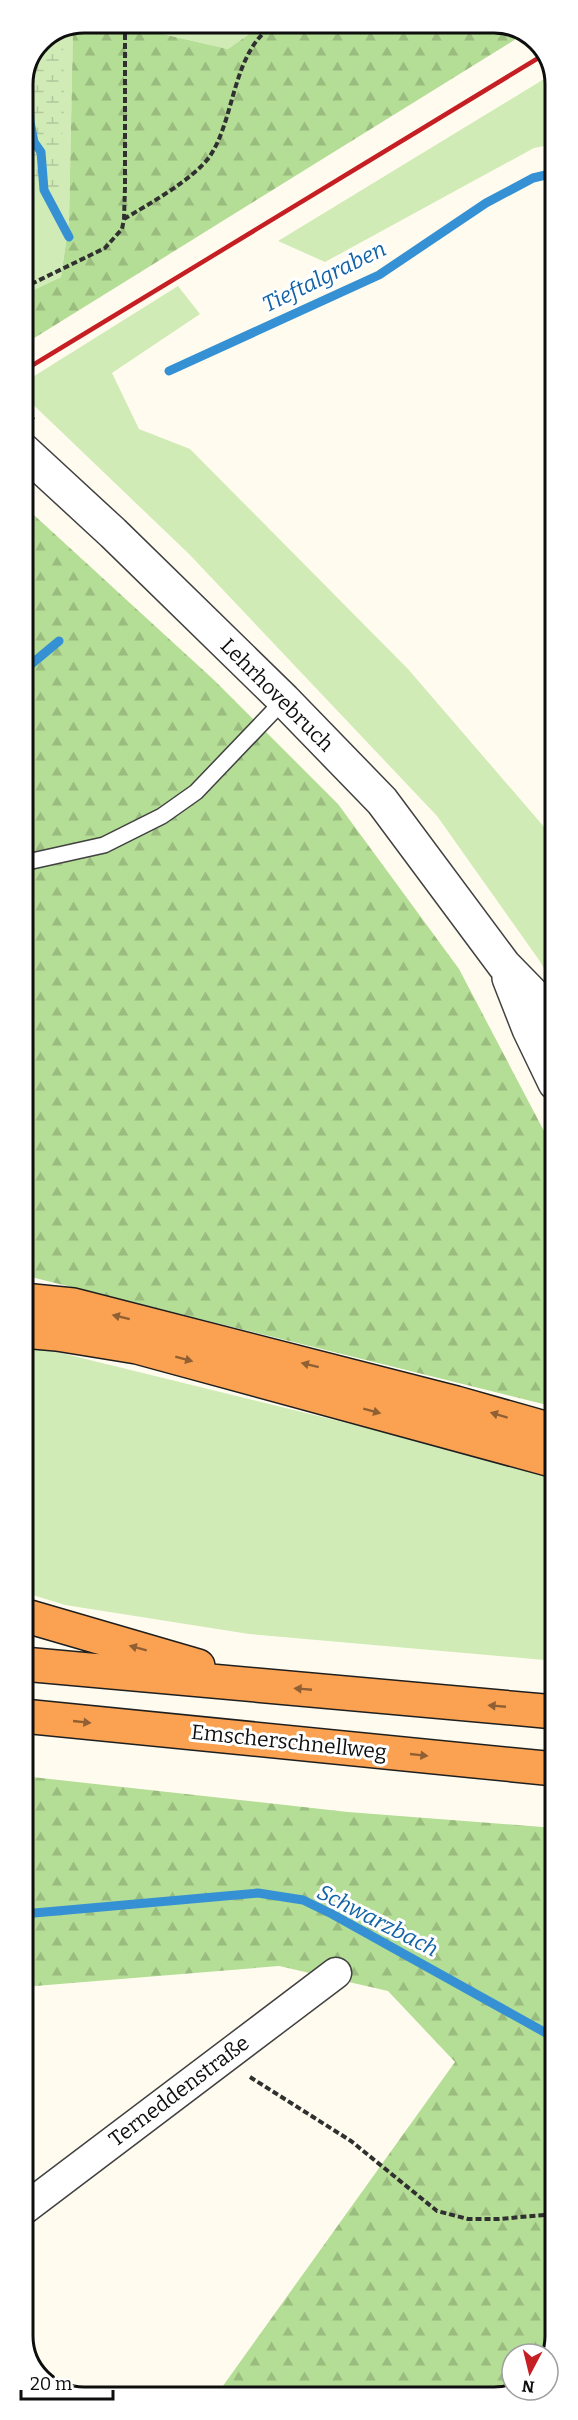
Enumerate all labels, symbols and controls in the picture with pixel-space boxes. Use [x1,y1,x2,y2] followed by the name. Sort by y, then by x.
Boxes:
[258,235,390,318] water label: Tieftalgraben
[215,633,339,757] street label: Lehrhovebruch
[112,1312,130,1321] one-way arrow
[175,1355,193,1365] one-way arrow
[301,1360,319,1370] one-way arrow
[363,1406,381,1416] one-way arrow
[490,1410,508,1419] one-way arrow
[129,1643,147,1652] one-way arrow
[293,1684,312,1694] one-way arrow
[487,1701,506,1711] one-way arrow
[72,1717,91,1727] one-way arrow
[190,1719,388,1765] street label: Emscherschnellweg
[409,1750,428,1760] one-way arrow
[313,1878,443,1963] water label: Schwarzbach
[104,2030,254,2152] street label: Terneddenstraße
[500,2342,560,2402] north arrow
[21,2363,112,2401] scale bar
[30,2373,72,2395] text: 20 m
[521,2376,536,2397] text: N

